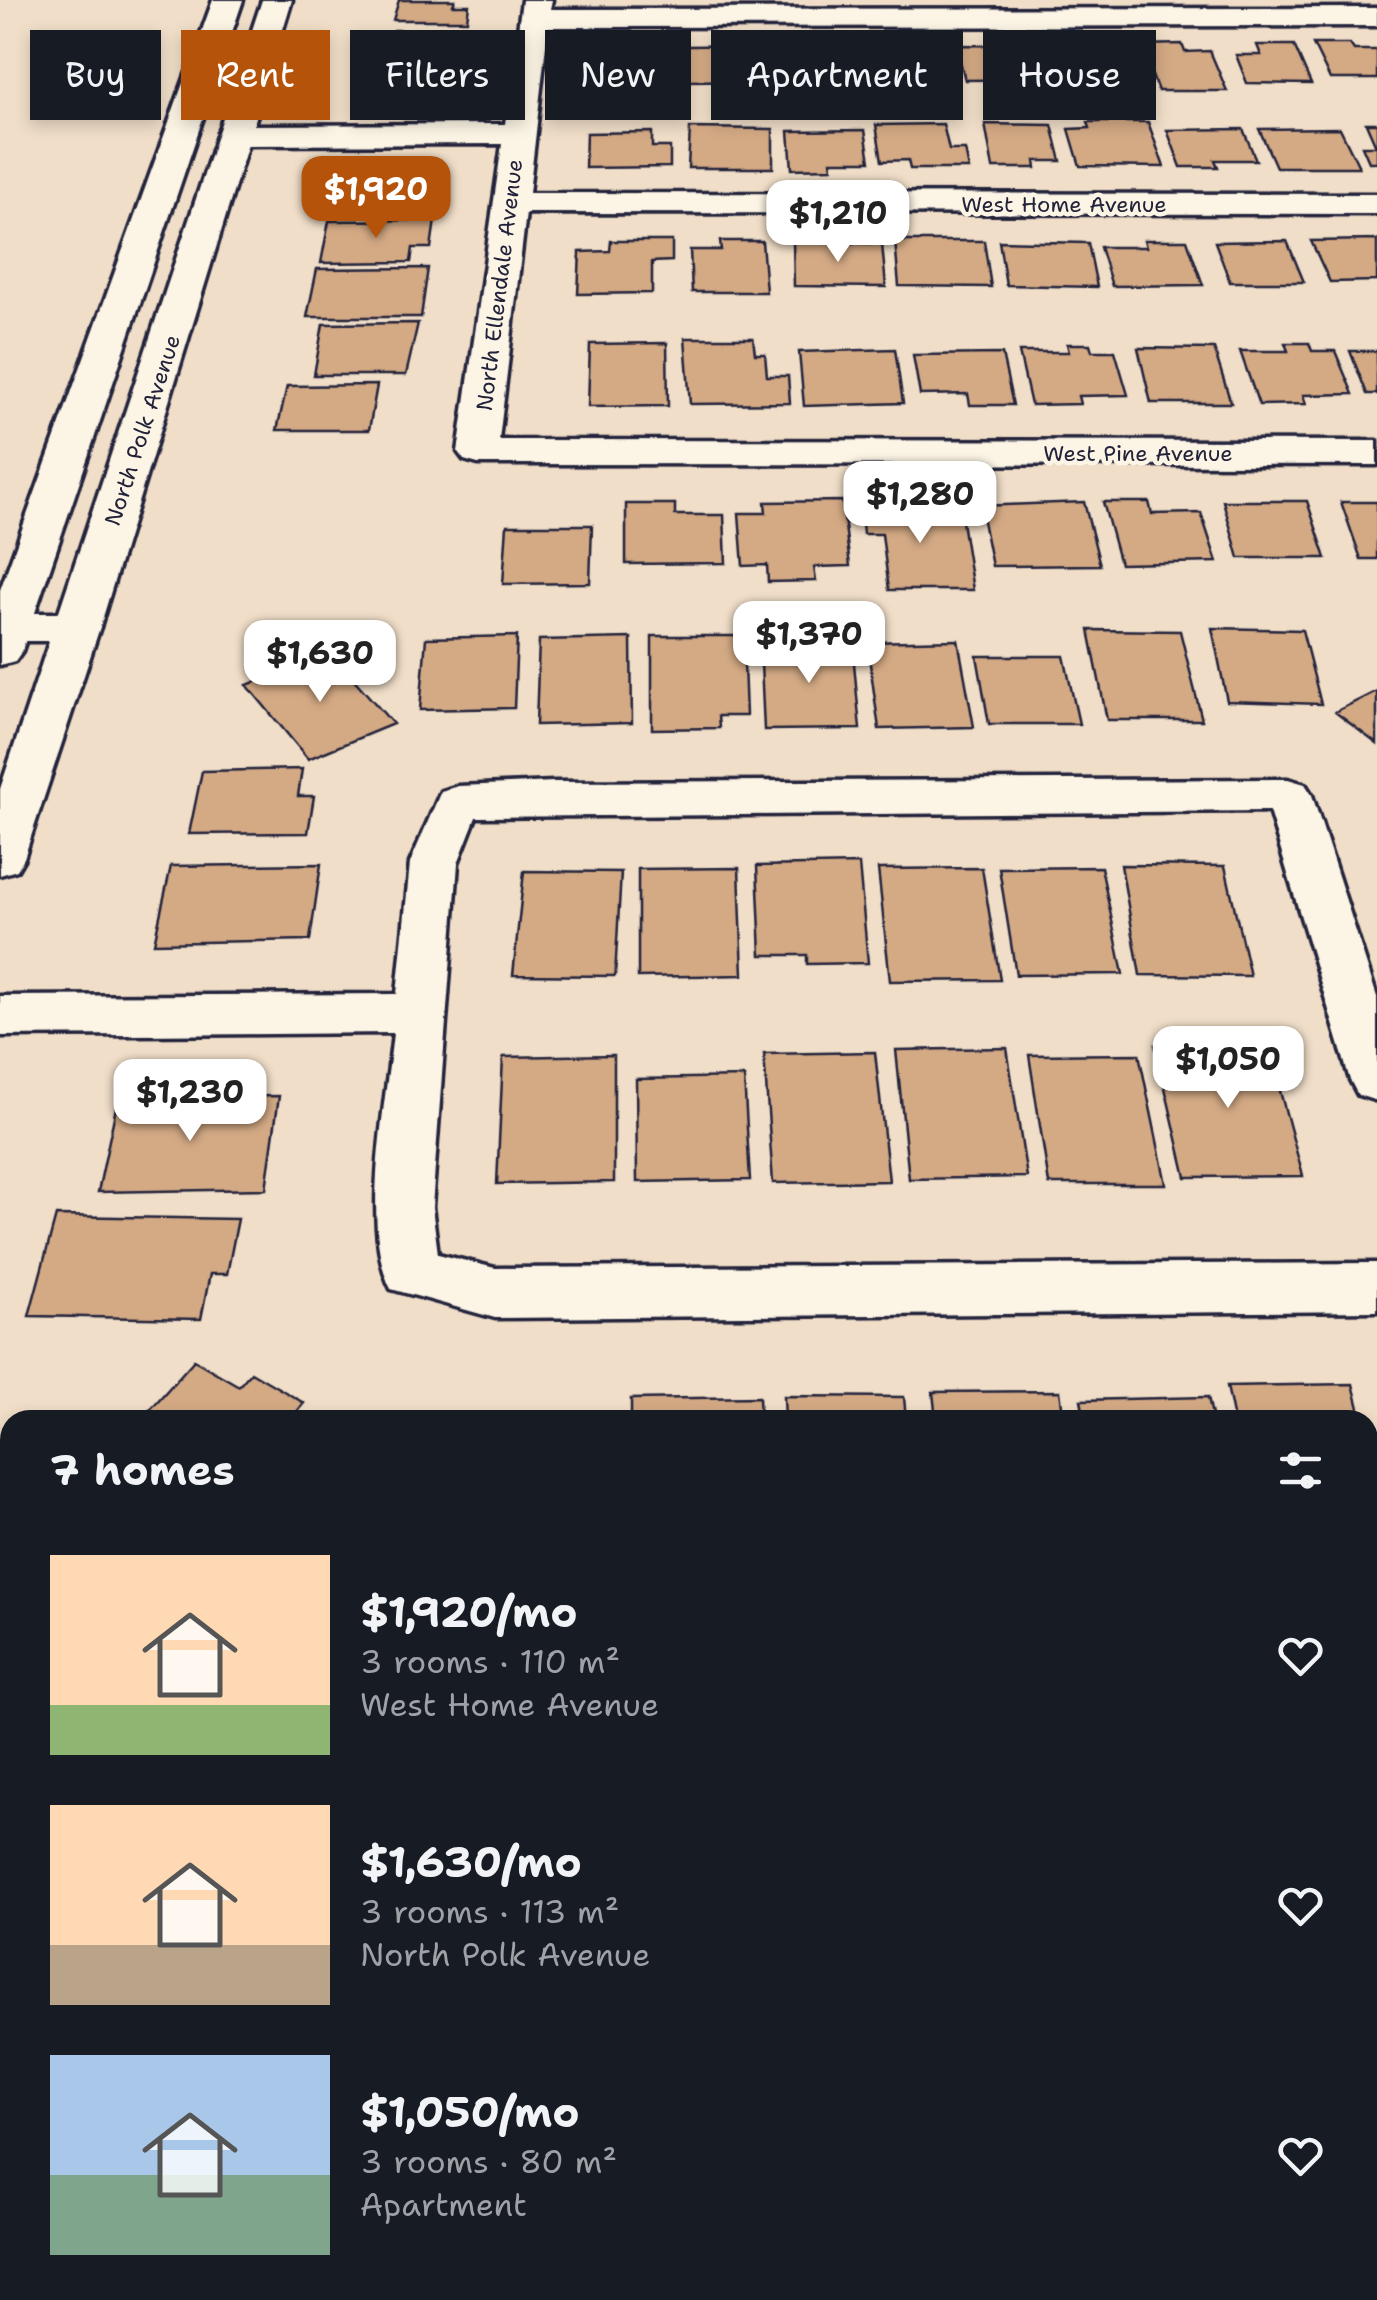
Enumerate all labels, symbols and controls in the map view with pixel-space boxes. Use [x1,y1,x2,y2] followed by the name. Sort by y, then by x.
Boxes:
[30,30,161,120] chip: Buy
[181,30,330,120] chip: Rent
[350,30,525,120] chip: Filters
[545,30,691,120] chip: New
[711,30,963,120] chip: Apartment
[983,30,1156,120] chip: House
[295,156,457,241] pin: $1,920
[470,157,529,413] street label: North Ellendale Avenue
[324,167,428,210] text: $1,920
[757,180,919,265] pin: $1,210
[961,190,1167,219] street label: West Home Avenue
[788,191,888,234] text: $1,210
[98,331,187,530] street label: North Polk Avenue
[1043,439,1233,468] street label: West Pine Avenue
[839,461,1001,546] pin: $1,280
[865,472,975,515] text: $1,280
[728,601,890,686] pin: $1,370
[755,612,863,655] text: $1,370
[239,620,401,705] pin: $1,630
[266,631,374,674] text: $1,630
[1147,1026,1309,1111] pin: $1,050
[1175,1037,1281,1080] text: $1,050
[109,1059,271,1144] pin: $1,230
[135,1070,245,1113] text: $1,230
[50,1442,235,1498] text: 7 homes
[1273,1443,1328,1498] icon: filters
[360,1584,577,1640] text: $1,920/mo
[130,1595,250,1715] icon: home
[1273,1628,1328,1683] icon: heart
[360,1640,620,1683] text: 3 rooms · 110 m²
[360,1683,659,1726] text: West Home Avenue
[360,1834,582,1890] text: $1,630/mo
[130,1845,250,1965] icon: home
[1273,1878,1328,1933] icon: heart
[360,1890,619,1933] text: 3 rooms · 113 m²
[360,1933,650,1976] text: North Polk Avenue
[360,2084,580,2140] text: $1,050/mo
[130,2095,250,2215] icon: home
[1273,2128,1328,2183] icon: heart
[360,2140,617,2183] text: 3 rooms · 80 m²
[360,2183,527,2226] text: Apartment

